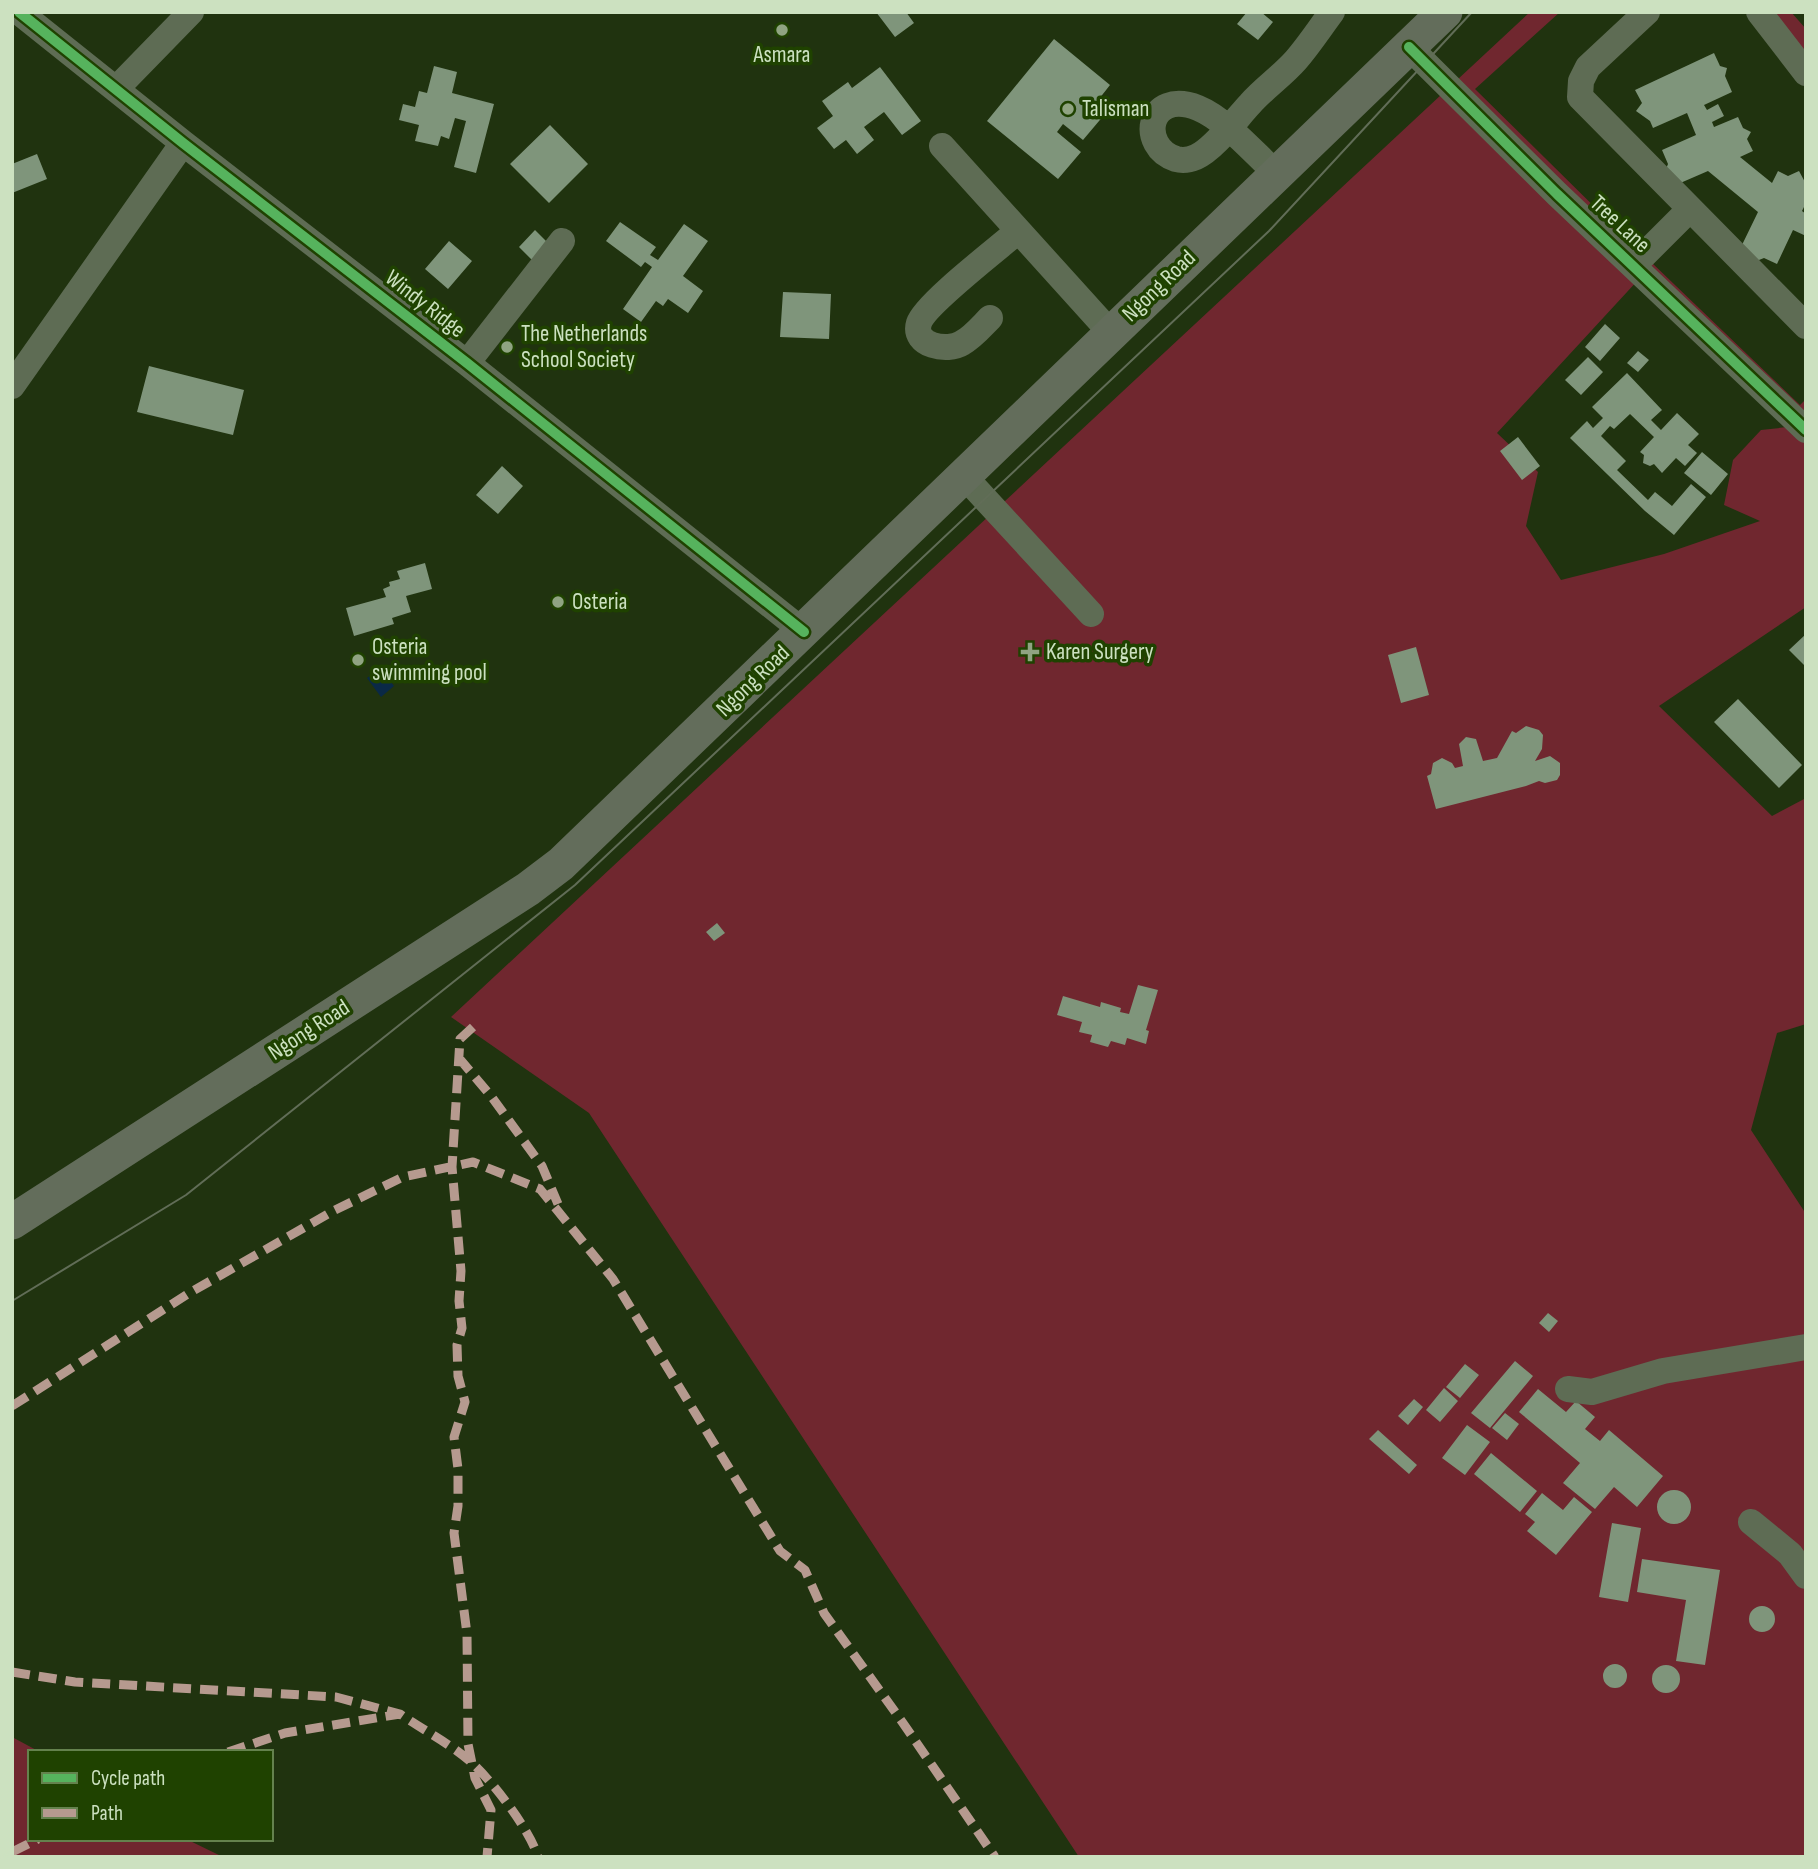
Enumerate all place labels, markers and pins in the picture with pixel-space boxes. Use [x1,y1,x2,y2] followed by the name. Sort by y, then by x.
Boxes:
[774,22,790,38] marker: Asmara
[753,41,810,69] place label: Asmara
[1082,95,1149,123] place label: Talisman
[1060,101,1076,117] marker: Talisman
[521,320,647,374] place label: The Netherlands School Society
[499,339,515,355] marker: The Netherlands School Society
[572,588,627,616] place label: Osteria
[550,594,566,610] marker: Osteria
[372,633,487,687] place label: Osteria swimming pool
[1046,638,1154,666] place label: Karen Surgery
[1020,642,1040,662] marker: Karen Surgery
[350,652,366,668] marker: Osteria swimming pool

